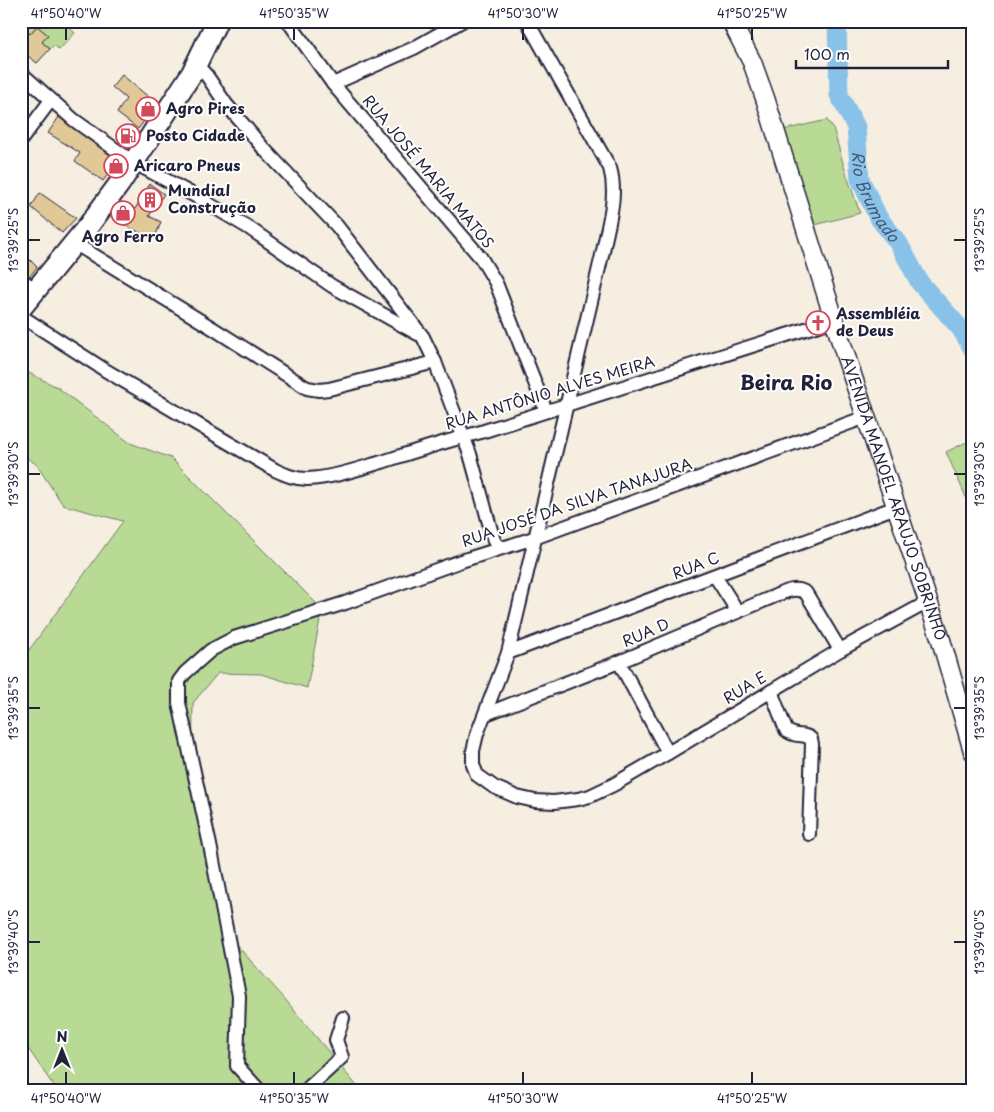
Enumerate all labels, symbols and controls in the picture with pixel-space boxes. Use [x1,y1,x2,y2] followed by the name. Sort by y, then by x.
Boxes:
[31,4,102,22] text: 41°50'40"W
[259,4,329,22] text: 41°50'35"W
[488,4,559,22] text: 41°50'30"W
[717,4,788,22] text: 41°50'25"W
[796,38,949,70] scale bar
[804,42,850,65] text: 100 m
[358,89,500,253] street label: RUA JOSÉ MARIA MATOS
[135,96,161,122] shop icon: Agro Pires
[166,96,245,119] place label: Agro Pires
[115,123,141,149] fuel station icon: Posto Cidade
[146,123,245,146] place label: Posto Cidade
[847,150,907,247] water label: Rio Brumado
[103,153,129,179] shop icon: Aricaro Pneus
[134,153,240,176] place label: Aricaro Pneus
[168,178,256,218] place label: Mundial Construção
[137,187,163,213] building icon: Mundial Construção
[110,200,136,226] shop icon: Agro Ferro
[4,208,22,272] text: 13°39'25"S
[970,208,988,272] text: 13°39'25"S
[82,224,164,247] place label: Agro Ferro
[835,301,921,341] place label: Assembléia de Deus
[805,310,831,336] church icon: Assembléia de Deus
[442,349,657,434] street label: RUA ANTÔNIO ALVES MEIRA
[837,353,953,643] street label: AVENIDA MANOEL ARAUJO SOBRINHO
[740,367,832,397] district label: Beira Rio
[4,442,22,506] text: 13°39'30"S
[970,442,988,506] text: 13°39'30"S
[458,451,695,552] street label: RUA JOSÉ DA SILVA TANAJURA
[668,545,722,584] street label: RUA C
[618,611,673,652] street label: RUA D
[718,665,770,709] street label: RUA E
[4,676,22,740] text: 13°39'35"S
[970,676,988,740] text: 13°39'35"S
[4,910,22,974] text: 13°39'40"S
[970,910,988,974] text: 13°39'40"S
[38,1024,88,1074] north arrow
[56,1026,68,1047] text: N
[31,1089,102,1107] text: 41°50'40"W
[259,1089,329,1107] text: 41°50'35"W
[488,1089,559,1107] text: 41°50'30"W
[717,1089,788,1107] text: 41°50'25"W

